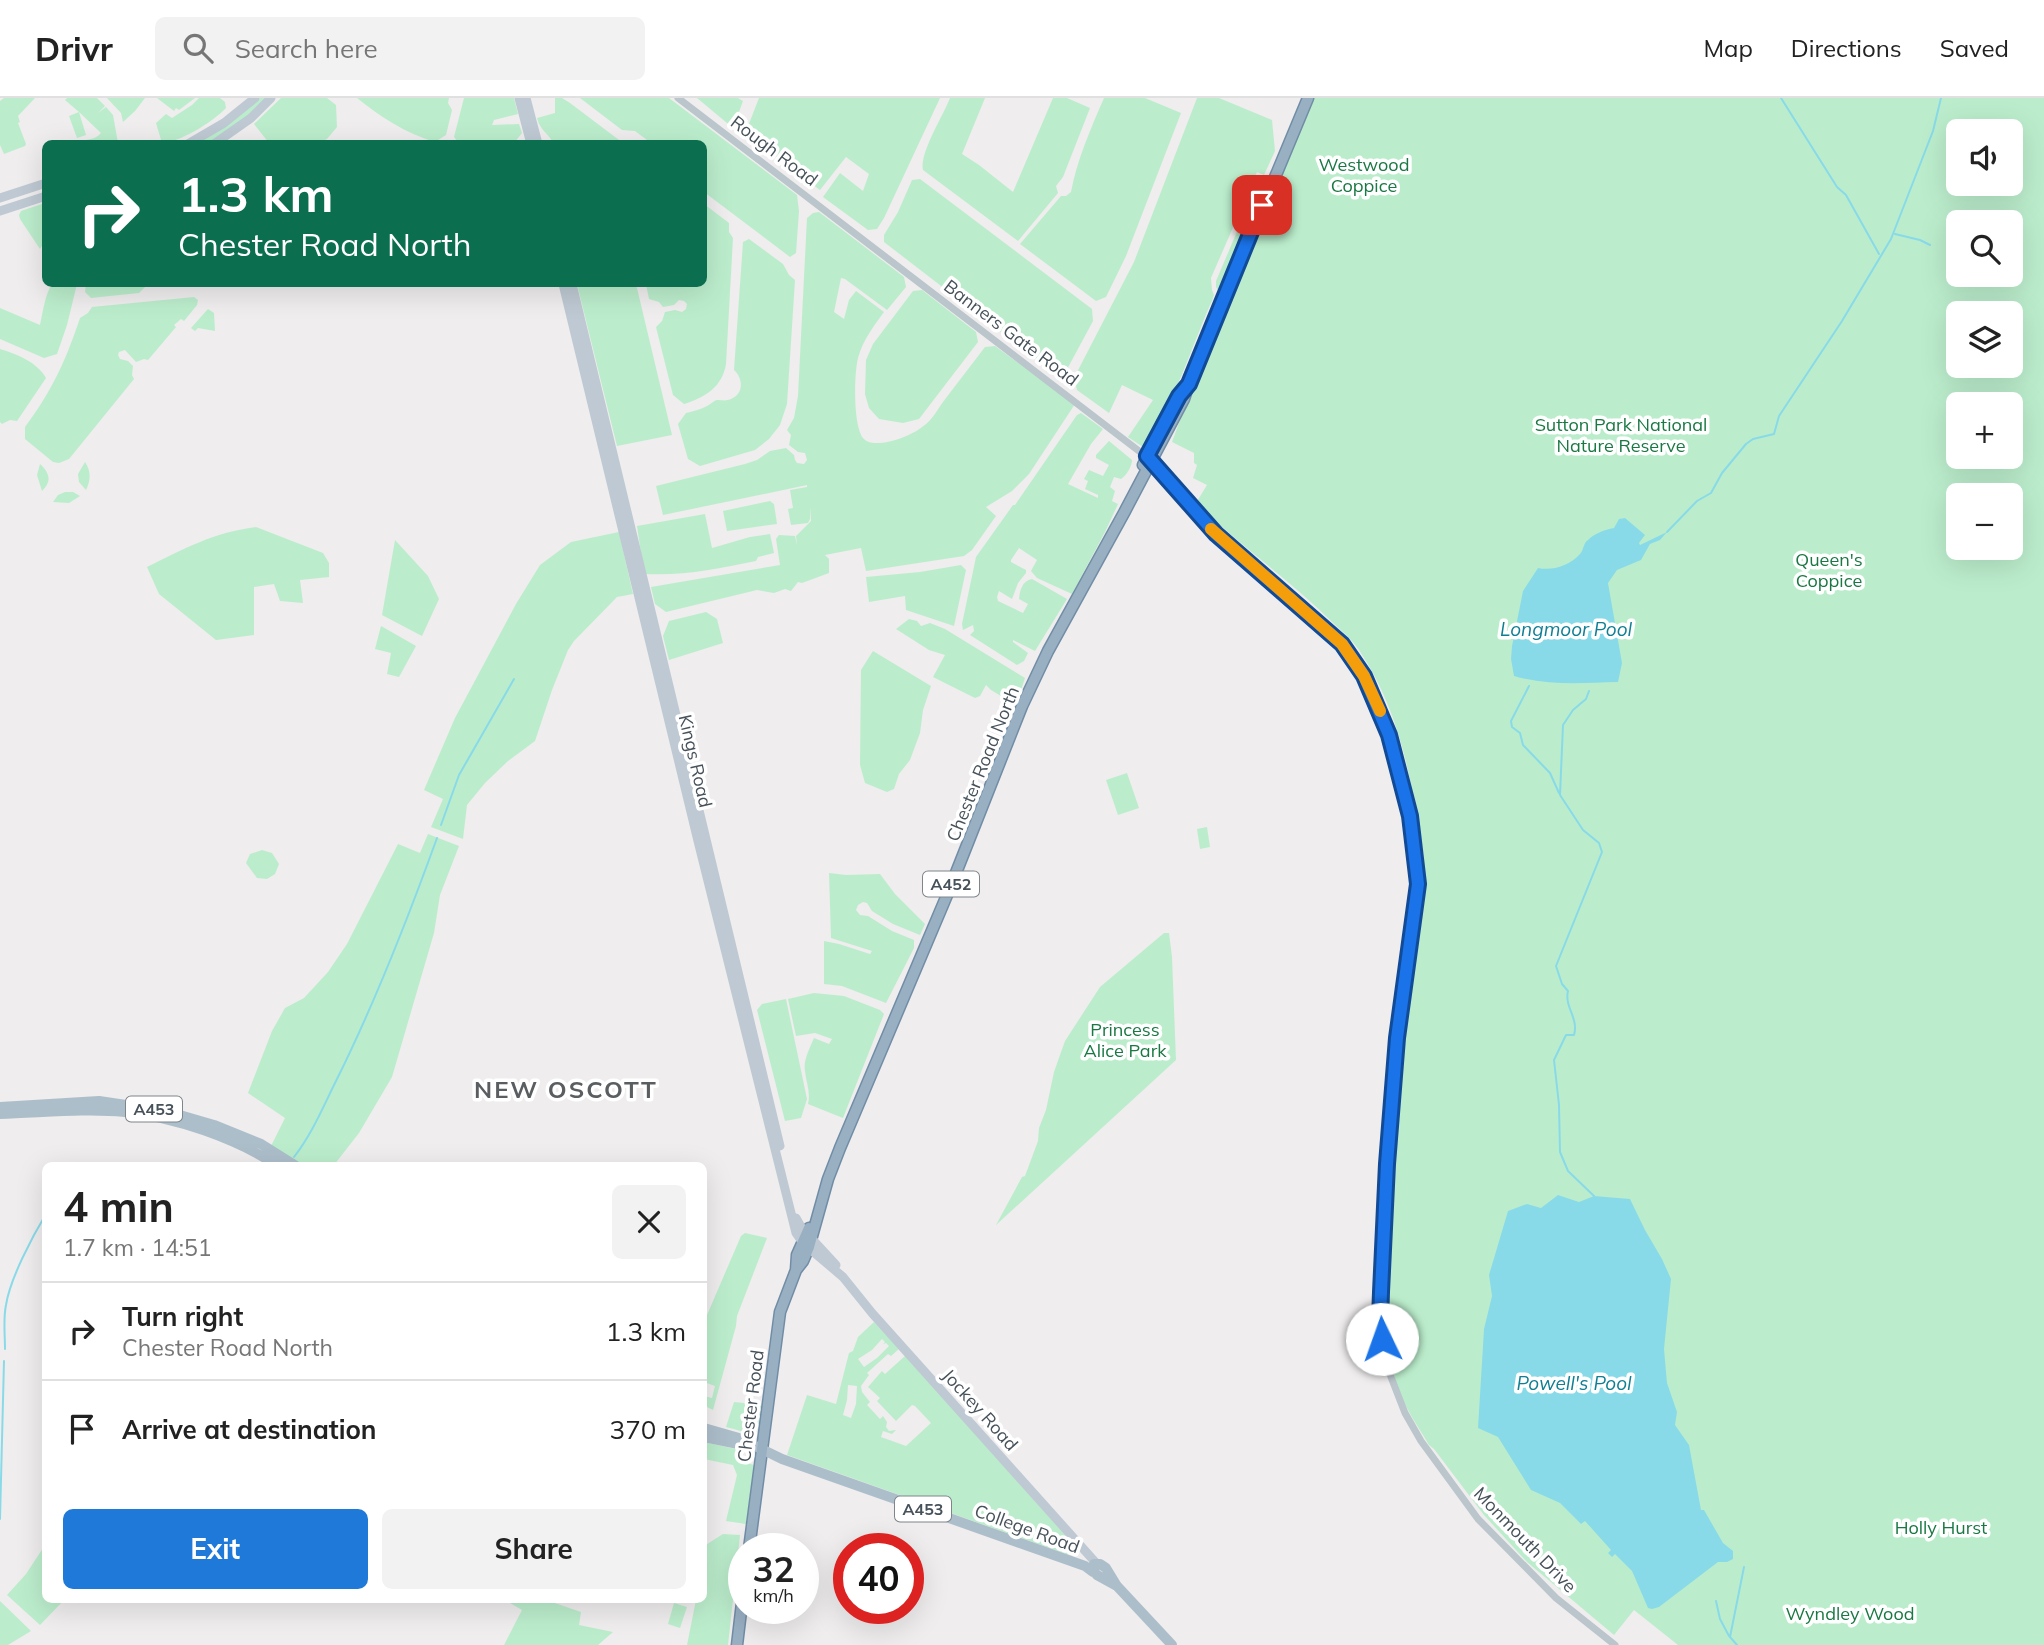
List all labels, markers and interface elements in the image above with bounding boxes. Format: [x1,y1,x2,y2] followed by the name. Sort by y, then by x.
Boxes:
[155,17,645,80] search box
[35,28,113,69] text: Drivr
[179,29,217,67] icon: search
[235,32,378,65] text: Search here
[1703,33,1753,63] text: Map
[1791,33,1902,63] text: Directions
[1940,33,2009,63] text: Saved
[726,110,822,191] street label: Rough Road
[1946,119,2023,560] map controls
[1946,119,2023,196] button: sound
[1319,153,1409,197] park label: Westwood Coppice
[178,163,333,224] text: 1.3 km
[63,168,154,259] icon: right
[1232,175,1292,235] pin
[1243,186,1281,224] icon: arrive
[1946,210,2023,287] button: search
[178,224,472,264] text: Chester Road North
[939,274,1083,391] street label: Banners Gate Road
[1946,301,2023,378] button: layers
[1946,392,2023,469] button: +
[1535,413,1707,457] park label: Sutton Park National Nature Reserve
[1946,483,2023,560] button: −
[1795,548,1863,592] park label: Queen's Coppice
[1500,617,1633,641] water label: Longmoor Pool
[941,683,1024,845] street label: Chester Road North
[674,712,717,810] street label: Kings Road
[923,872,979,897] road number: A452
[1084,1018,1167,1062] park label: Princess Alice Park
[474,1074,658,1104] district label: NEW OSCOTT
[126,1096,182,1121] road number: A453
[63,1180,174,1233] text: 4 min
[612,1185,686,1259] button: close
[63,1233,212,1262] text: 1.7 km · 14:51
[122,1300,243,1333] text: Turn right
[1345,1302,1419,1376] position arrow
[63,1312,101,1350] icon: right
[606,1315,686,1348] text: 1.3 km
[122,1333,333,1362] text: Chester Road North
[732,1349,769,1463] street label: Chester Road
[938,1364,1023,1455] street label: Jockey Road
[1516,1371,1632,1395] water label: Powell's Pool
[63,1410,101,1448] icon: arrive
[122,1413,377,1446] text: Arrive at destination
[610,1413,686,1446] text: 370 m
[1469,1482,1581,1597] street label: Monmouth Drive
[895,1497,951,1522] road number: A453
[972,1499,1083,1558] street label: College Road
[63,1509,368,1589] button: Exit
[382,1509,686,1589] button: Share
[1895,1516,1987,1539] park label: Holly Hurst
[833,1533,924,1624] speed limit sign: 40
[752,1547,795,1591] text: 32
[753,1584,794,1607] text: km/h
[1786,1602,1914,1625] park label: Wyndley Wood

